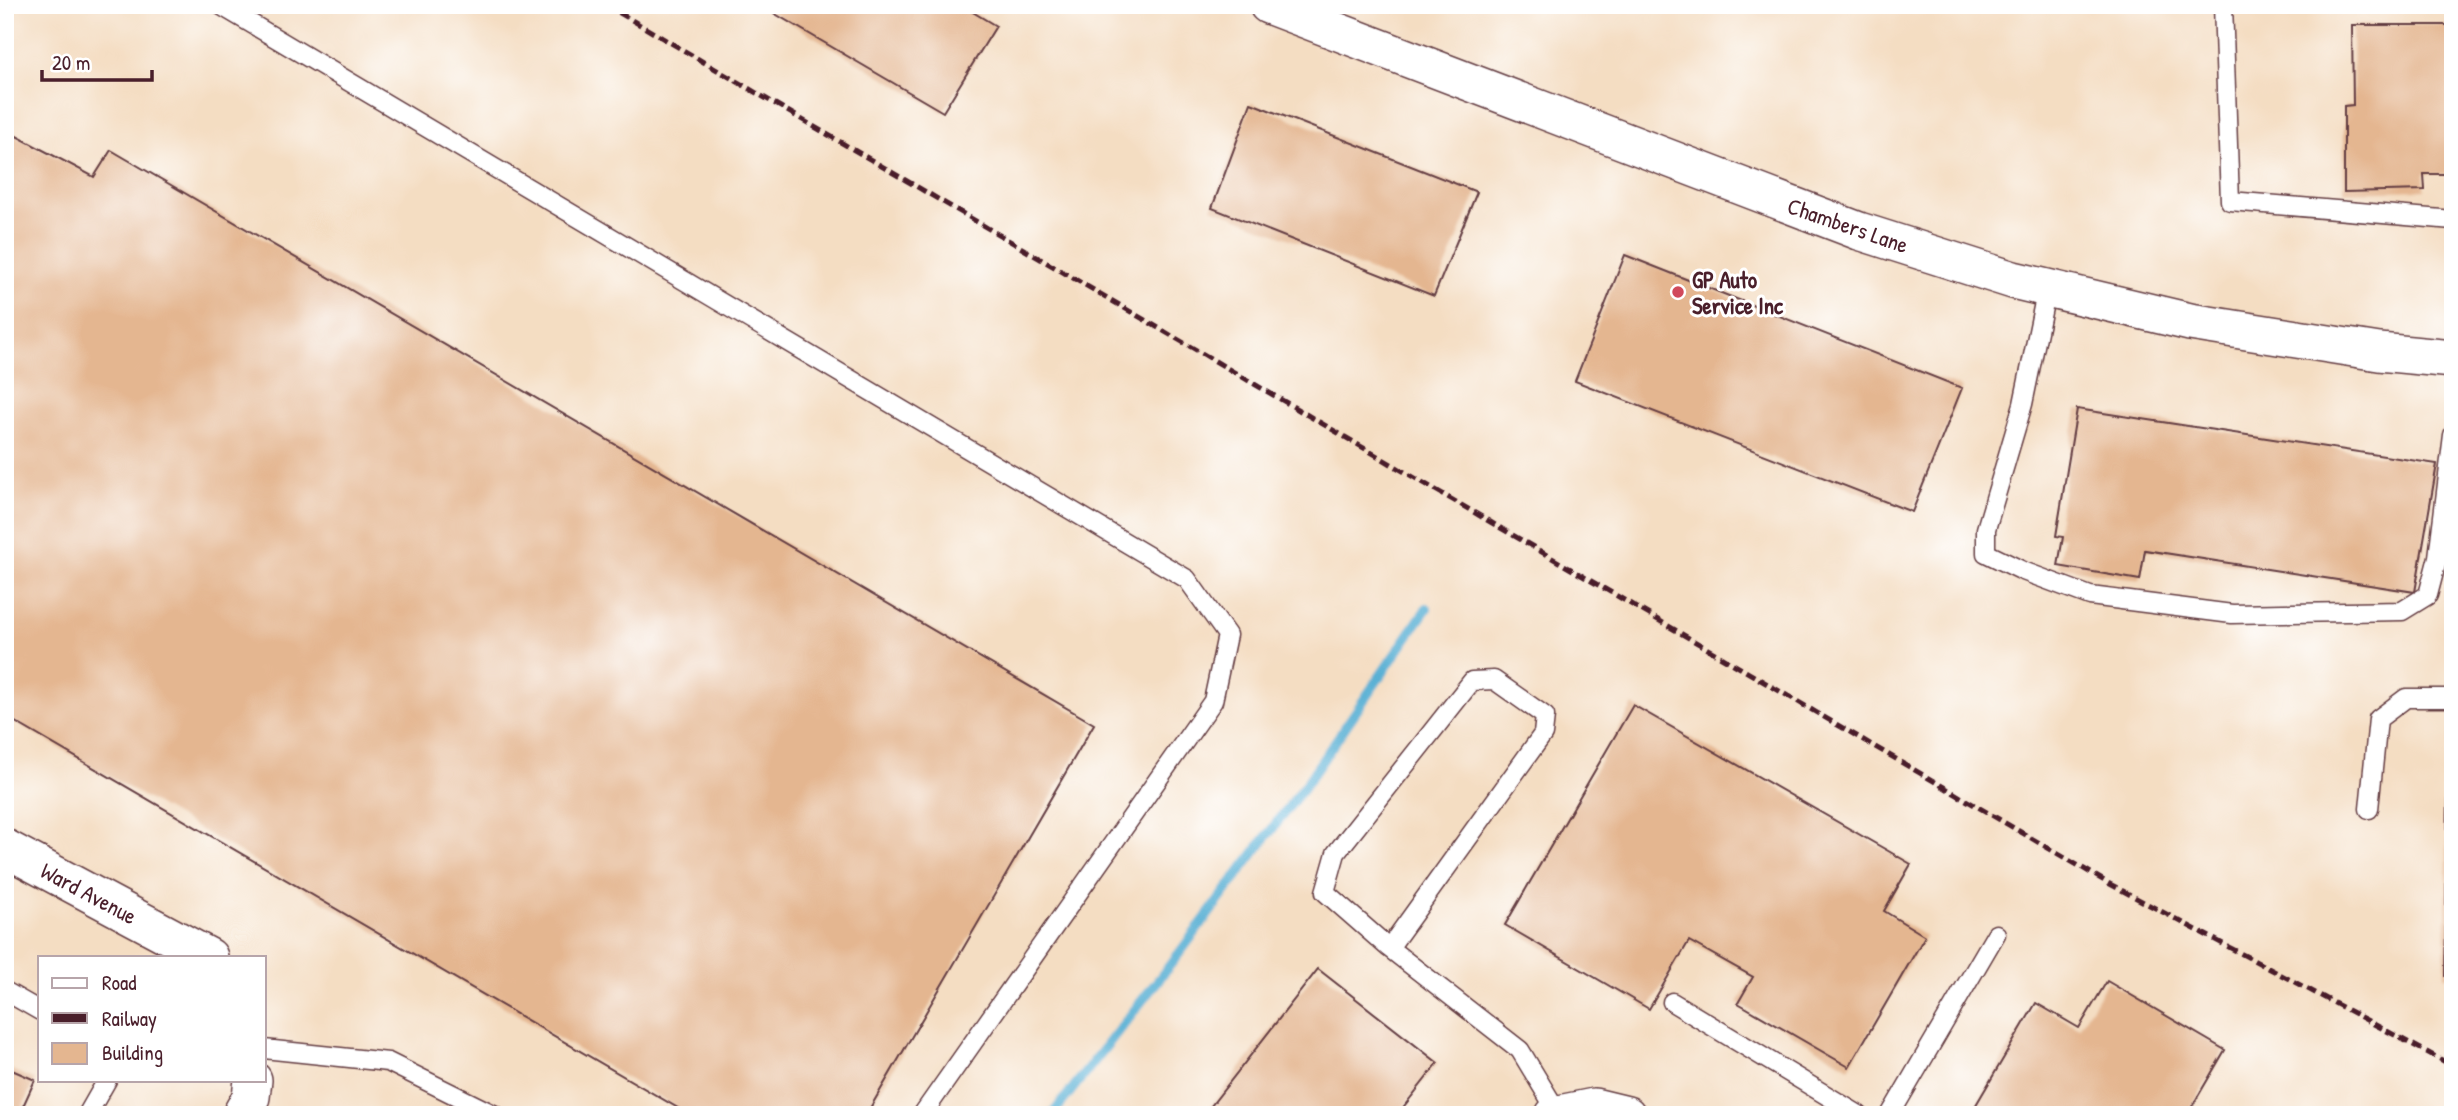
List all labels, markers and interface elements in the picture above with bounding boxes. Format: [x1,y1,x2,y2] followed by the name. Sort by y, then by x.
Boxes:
[42,38,152,82] scale bar
[52,48,90,77] text: 20 m
[1784,190,1912,260] street label: Chambers Lane
[1692,264,1784,321] place label: GP Auto Service Inc
[1670,284,1686,300] marker: GP Auto Service Inc
[36,855,142,931] street label: Ward Avenue
[38,956,266,1082] legend
[102,968,136,997] text: Road
[102,1004,157,1033] text: Railway
[102,1038,163,1067] text: Building

